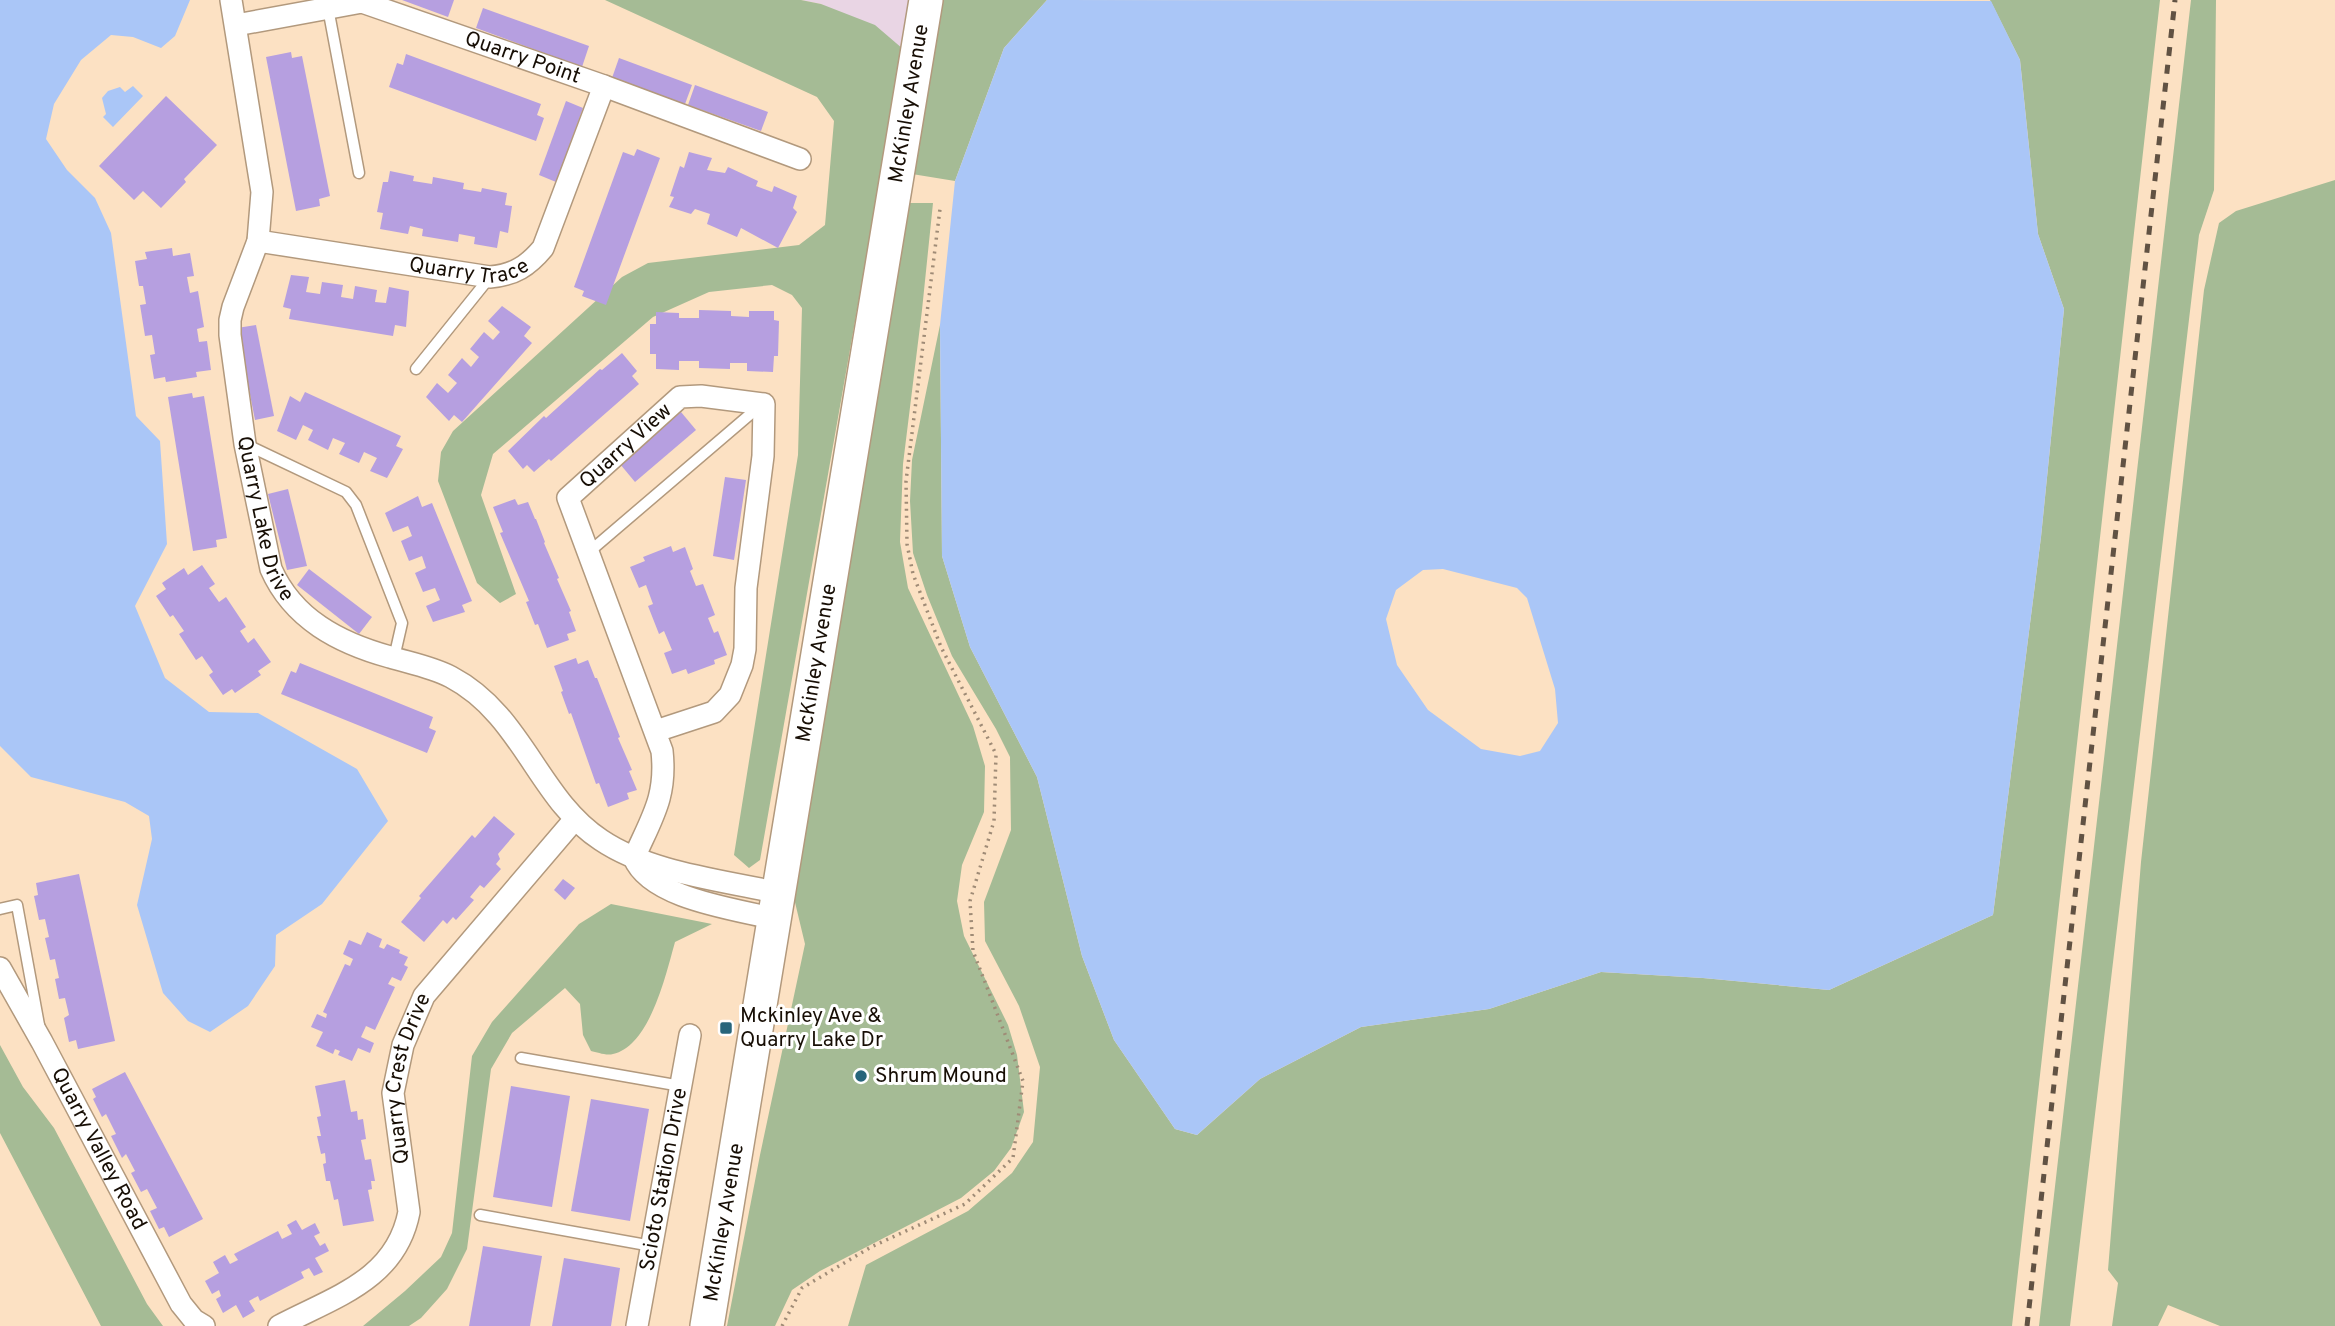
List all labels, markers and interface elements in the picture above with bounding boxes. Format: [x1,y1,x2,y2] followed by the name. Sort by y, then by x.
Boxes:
[883,22,935,185] street label: McKinley Avenue
[461,25,584,90] street label: Quarry Point
[407,251,535,291] street label: Quarry Trace
[574,397,678,495] street label: Quarry View
[231,434,300,607] street label: Quarry Lake Drive
[790,582,843,744] street label: McKinley Avenue
[380,989,437,1166] street label: Quarry Crest Drive
[740,1003,883,1054] place label: Mckinley Ave & Quarry Lake Dr
[718,1020,734,1036] marker: Mckinley Ave & Quarry Lake Dr
[45,1063,153,1235] street label: Quarry Valley Road
[875,1063,1007,1090] place label: Shrum Mound
[853,1068,869,1084] marker: Shrum Mound
[634,1086,694,1273] street label: Scioto Station Drive
[698,1141,750,1304] street label: McKinley Avenue

